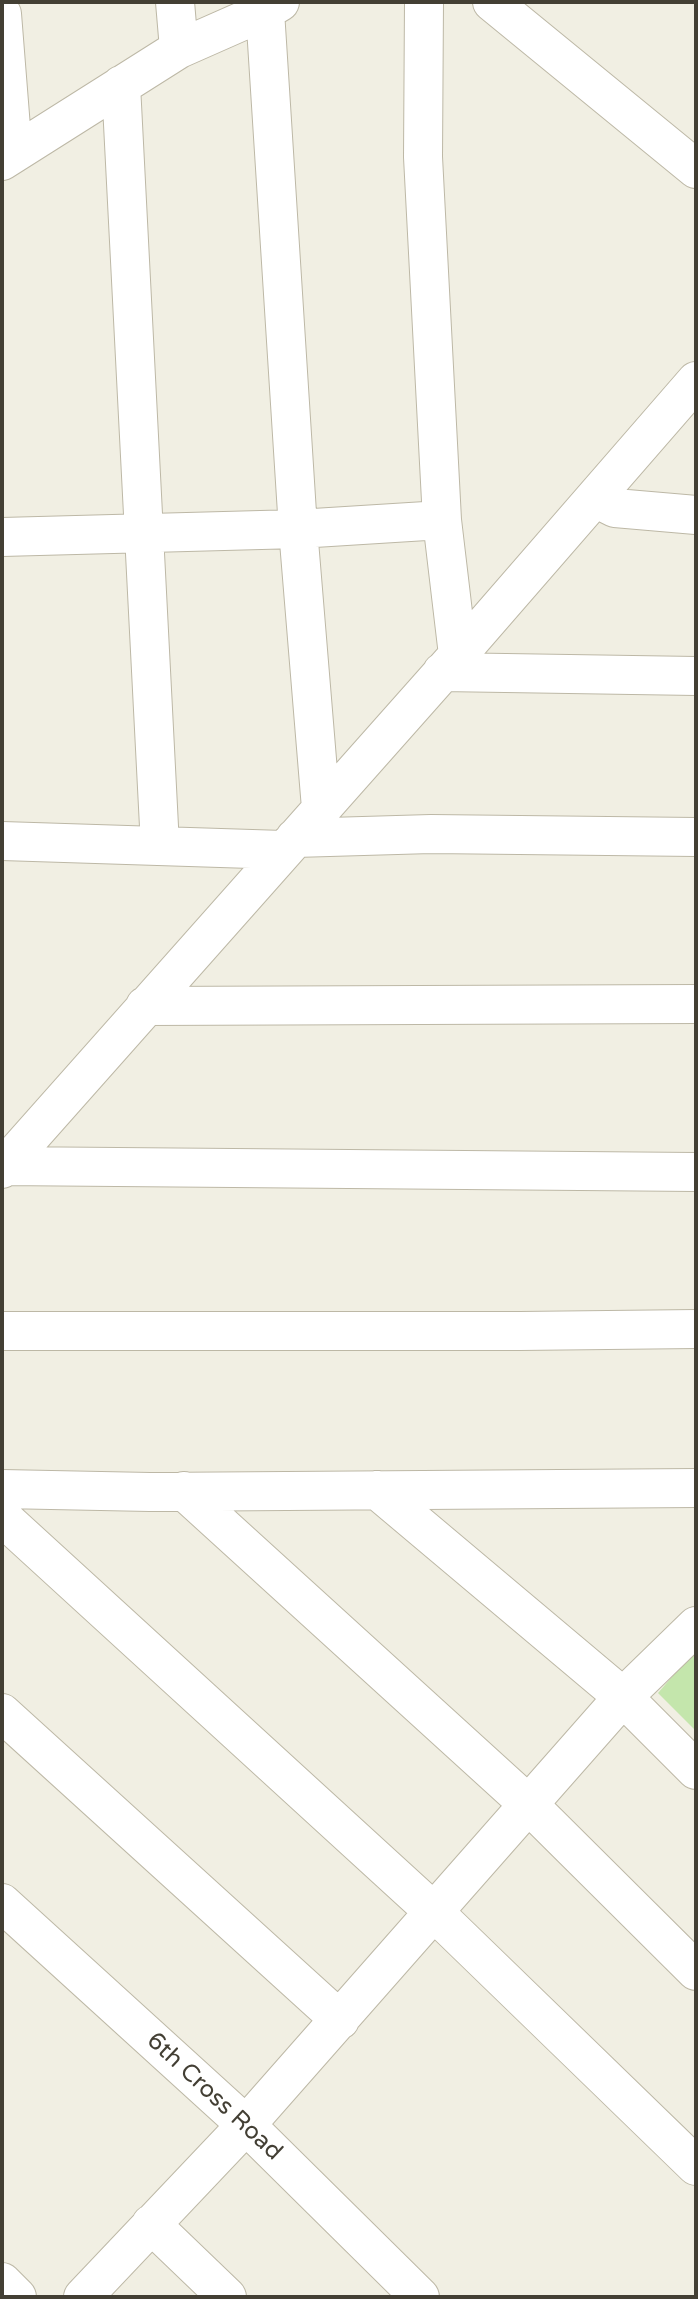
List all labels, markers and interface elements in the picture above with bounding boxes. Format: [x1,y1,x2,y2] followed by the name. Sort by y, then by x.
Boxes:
[140,2027,288,2167] street label: 6th Cross Road

